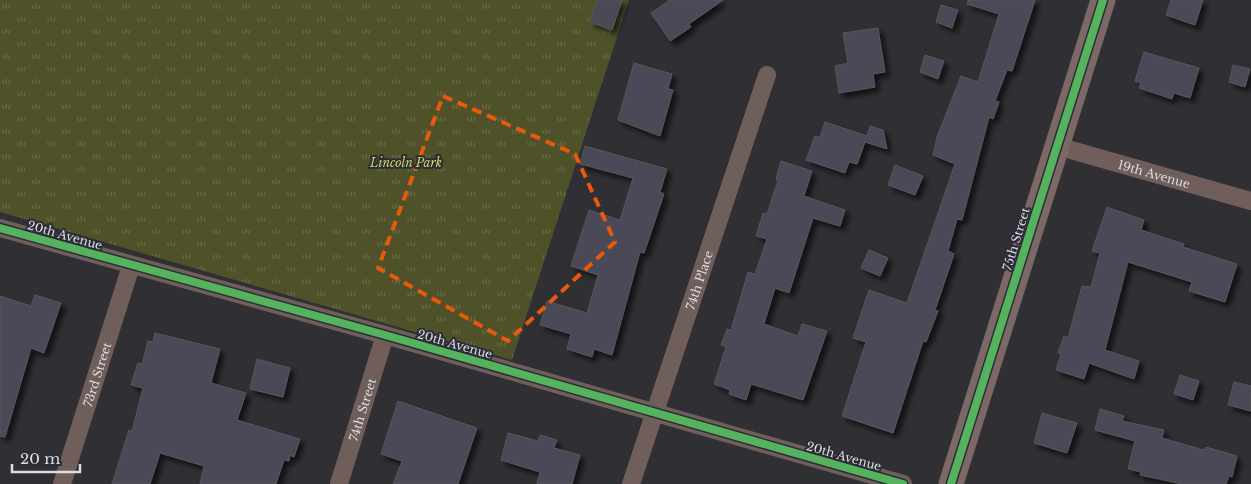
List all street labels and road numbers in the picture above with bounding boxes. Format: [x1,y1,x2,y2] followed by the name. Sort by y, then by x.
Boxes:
[1116,156,1192,191] street label: 19th Avenue
[999,205,1033,272] street label: 75th Street
[26,217,104,253] street label: 20th Avenue
[682,248,716,311] street label: 74th Place
[416,326,494,362] street label: 20th Avenue
[79,340,114,408] street label: 73rd Street
[345,376,379,443] street label: 74th Street
[805,438,883,474] street label: 20th Avenue

